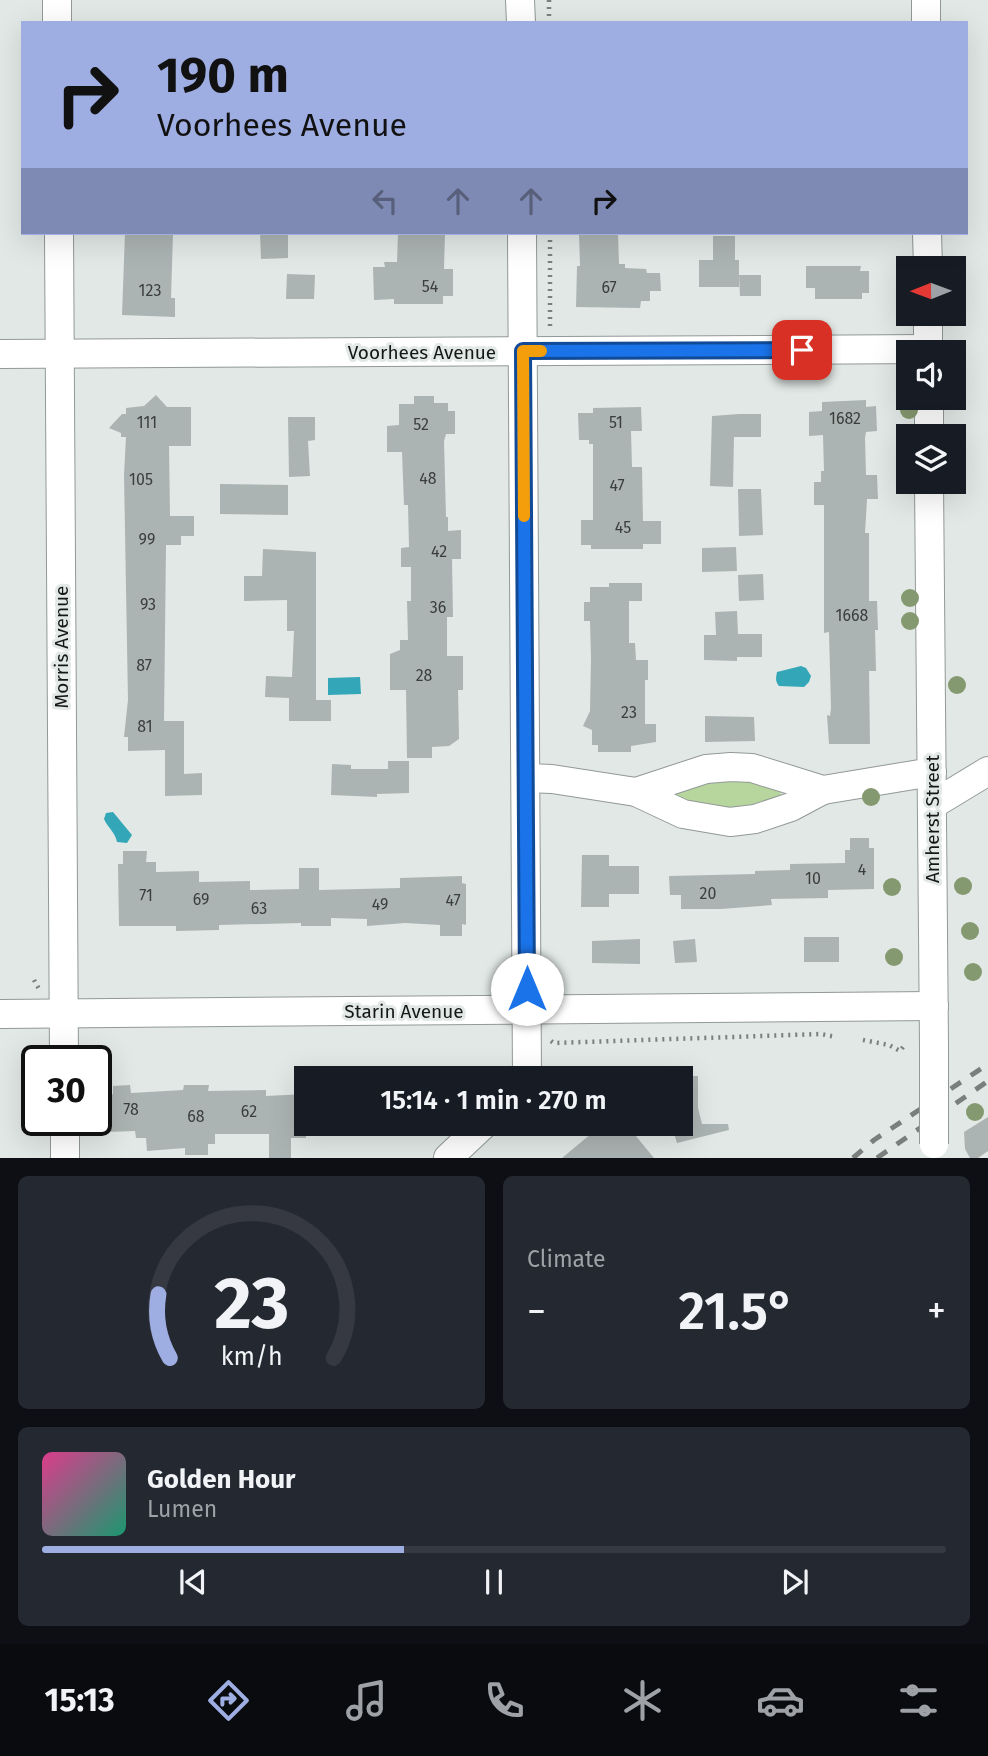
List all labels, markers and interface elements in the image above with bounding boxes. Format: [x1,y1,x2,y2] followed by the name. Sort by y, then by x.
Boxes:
[157,46,289,105] text: 190 m
[42,49,133,140] icon: right
[157,106,407,144] text: Voorhees Avenue
[366,182,404,220] icon: left
[439,182,477,220] icon: ahead
[512,182,550,220] icon: ahead
[585,182,623,220] icon: right
[896,256,966,326] north arrow
[896,256,966,494] map controls
[422,277,439,296] house number: 54
[601,278,617,297] house number: 67
[139,281,161,300] house number: 123
[772,320,832,380] pin
[783,331,821,369] icon: arrive
[896,340,966,410] button: sound
[348,341,496,364] street label: Voorhees Avenue
[829,409,861,428] house number: 1682
[137,413,157,432] house number: 111
[609,413,623,432] house number: 51
[413,415,429,434] house number: 52
[896,424,966,494] button: layers
[419,469,437,488] house number: 48
[129,470,153,489] house number: 105
[609,476,625,495] house number: 47
[615,518,631,537] house number: 45
[139,530,155,549] house number: 99
[431,542,447,561] house number: 42
[50,586,73,708] street label: Morris Avenue
[140,595,156,614] house number: 93
[430,598,446,617] house number: 36
[836,606,869,625] house number: 1668
[136,656,152,675] house number: 87
[416,666,433,685] house number: 28
[621,703,637,722] house number: 23
[137,717,153,736] house number: 81
[921,755,944,883] street label: Amherst Street
[858,860,867,879] house number: 4
[805,869,821,888] house number: 10
[700,884,716,903] house number: 20
[139,886,153,905] house number: 71
[193,890,209,909] house number: 69
[445,891,461,910] house number: 47
[372,895,388,914] house number: 49
[251,899,267,918] house number: 63
[490,952,564,1026] position arrow
[344,1000,464,1023] street label: Starin Avenue
[21,1045,112,1136] speed limit sign: 30
[381,1085,606,1116] text: 15:14 · 1 min · 270 m
[123,1100,139,1119] house number: 78
[241,1102,257,1121] house number: 62
[187,1107,205,1126] house number: 68
[527,1245,606,1273] text: Climate
[214,1261,289,1348] text: 23
[678,1280,795,1343] text: 21.5°
[527,1288,546,1334] text: −
[927,1288,946,1334] text: +
[221,1342,282,1372] text: km/h
[147,1464,295,1495] text: Golden Hour
[147,1495,217,1523] text: Lumen
[174,1563,212,1601] icon: previous
[475,1563,513,1601] icon: pause
[776,1563,814,1601] icon: next
[204,1676,253,1725] icon: directions
[342,1676,391,1725] icon: music
[480,1676,529,1725] icon: phone
[618,1676,667,1725] icon: climate
[756,1676,805,1725] icon: car
[894,1676,943,1725] icon: filters
[45,1681,115,1719] text: 15:13

